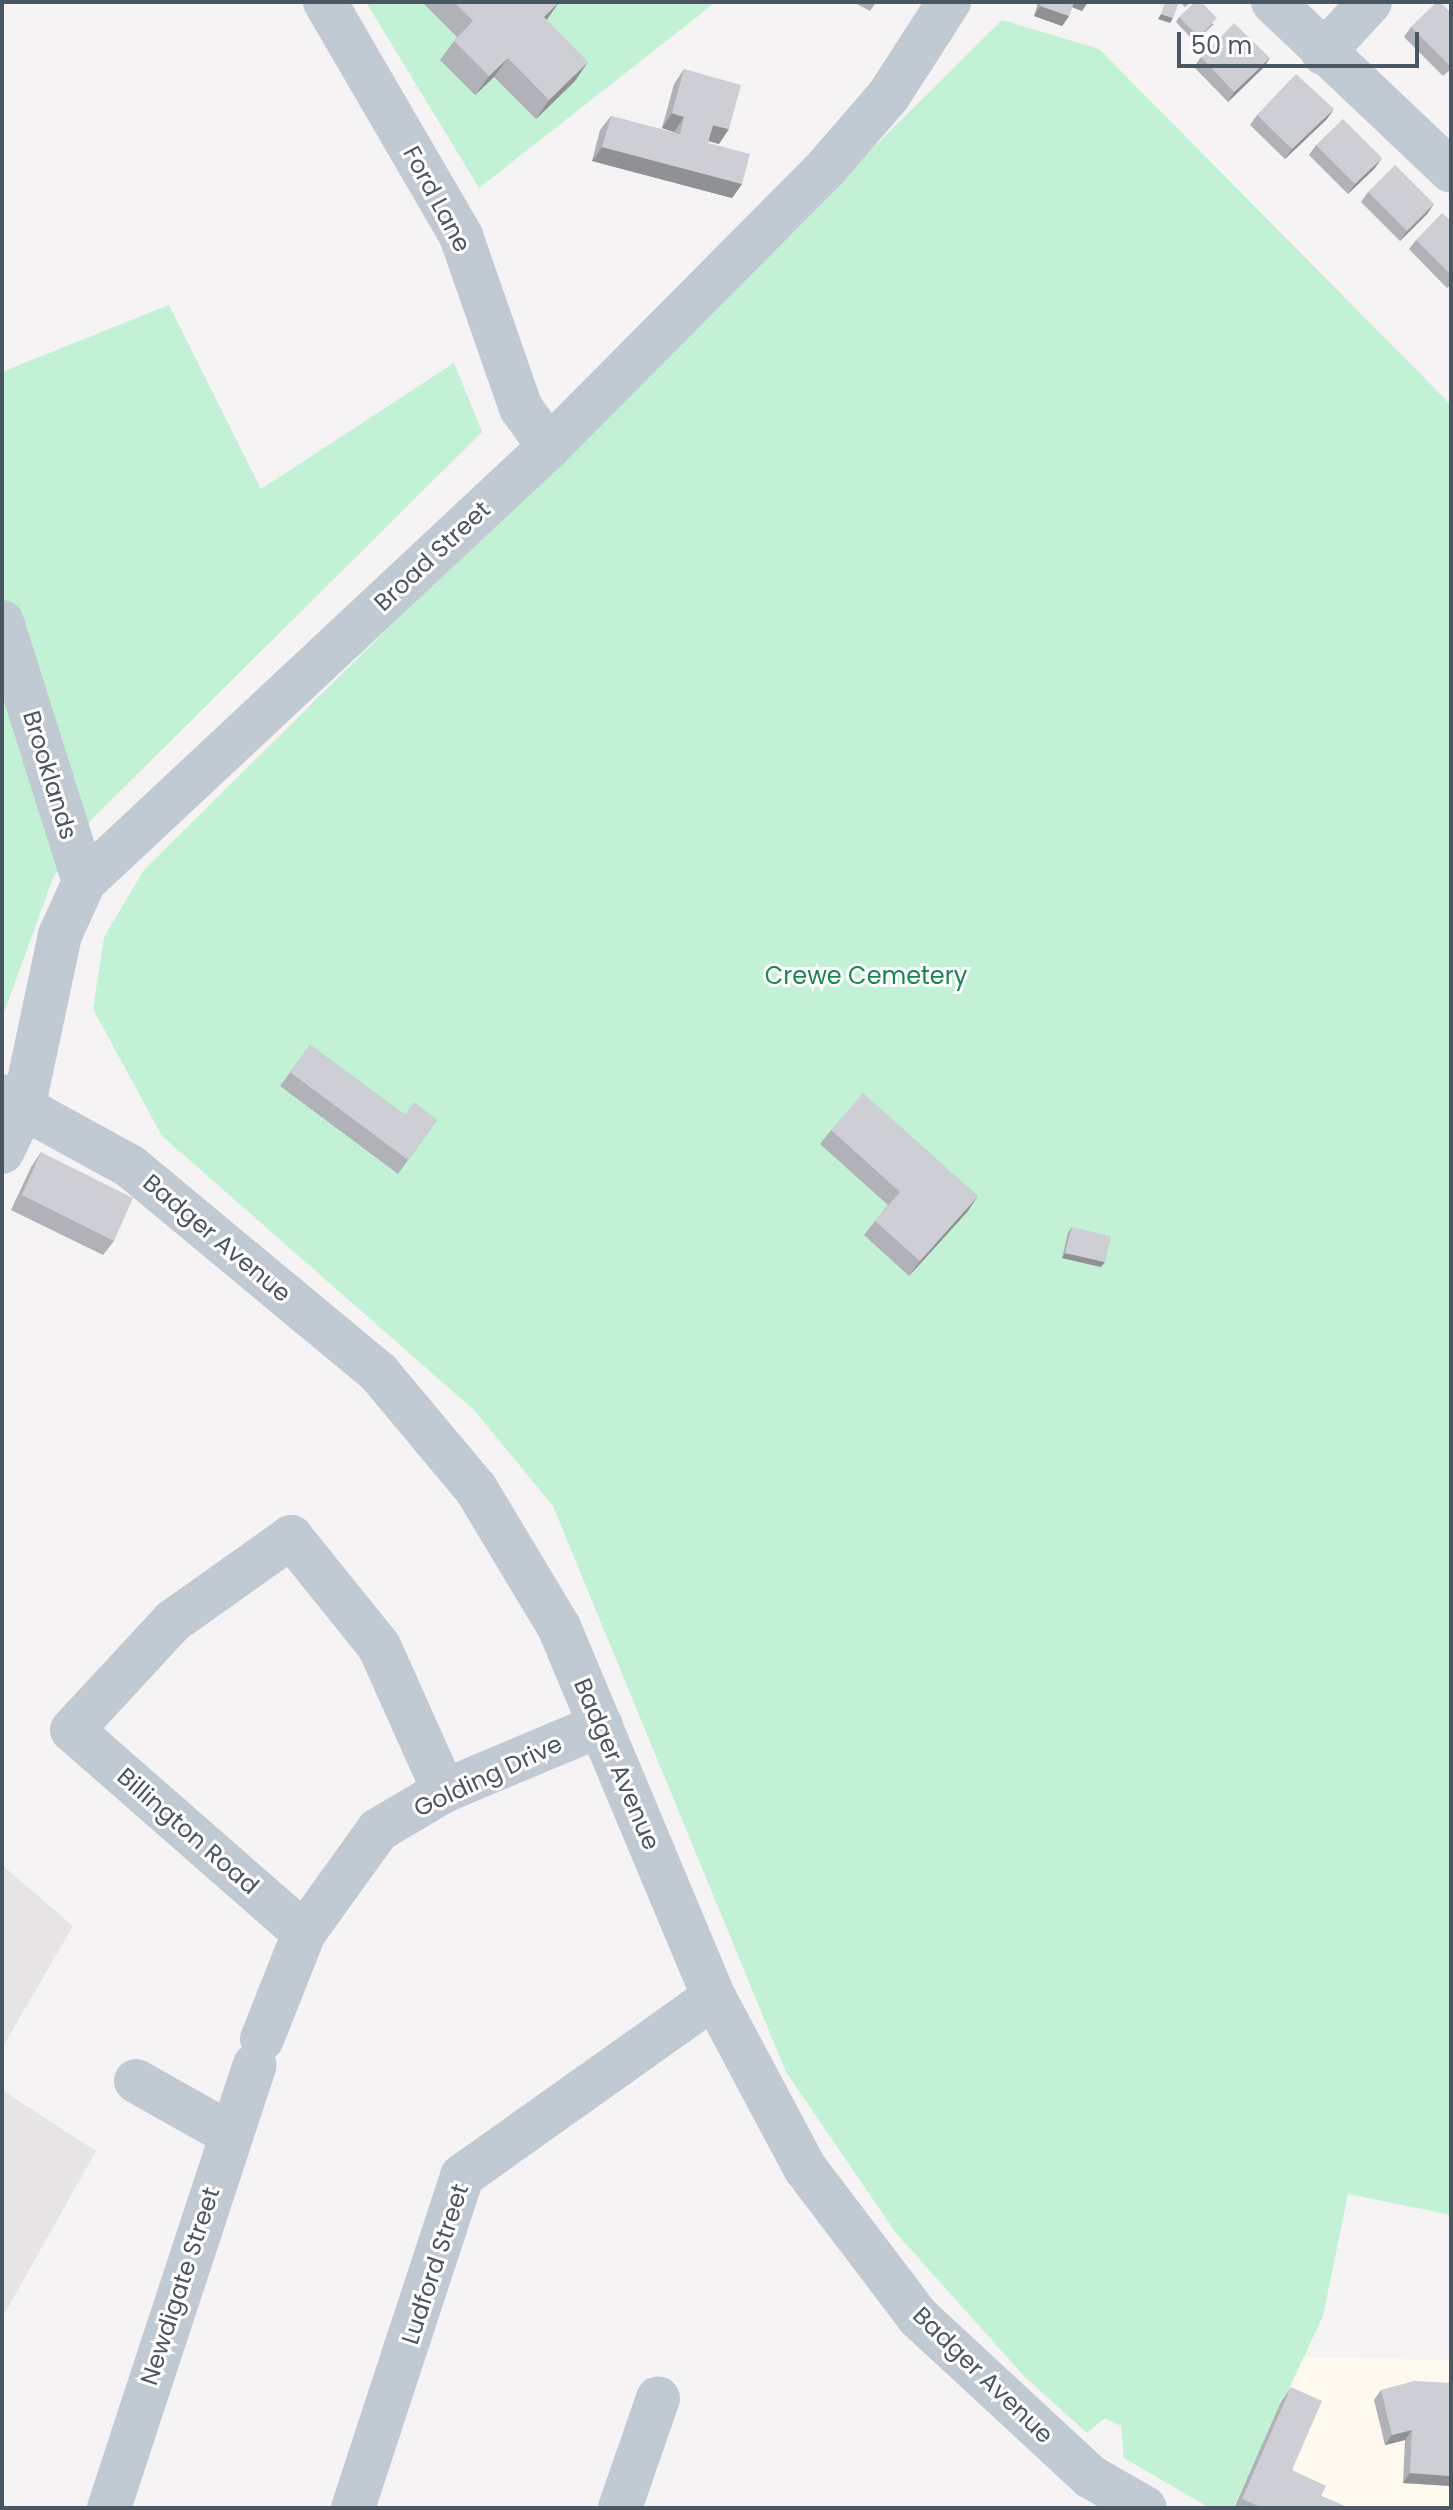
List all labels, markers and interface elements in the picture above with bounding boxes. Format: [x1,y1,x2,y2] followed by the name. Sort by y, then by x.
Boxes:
[1181,16,1423,66] scale bar
[1191,29,1252,62] text: 50 m
[397,141,477,257] street label: Ford Lane
[368,495,496,617] street label: Broad Street
[17,707,83,843] street label: Brooklands
[765,962,967,990] park label: Crewe Cemetery
[137,1168,297,1308] street label: Badger Avenue
[568,1674,666,1854] street label: Badger Avenue
[409,1729,567,1823] street label: Golding Drive
[111,1762,265,1900] street label: Billington Road
[395,2180,475,2348] street label: Ludford Street
[134,2183,226,2389] street label: Newdigate Street
[907,2301,1059,2449] street label: Badger Avenue

